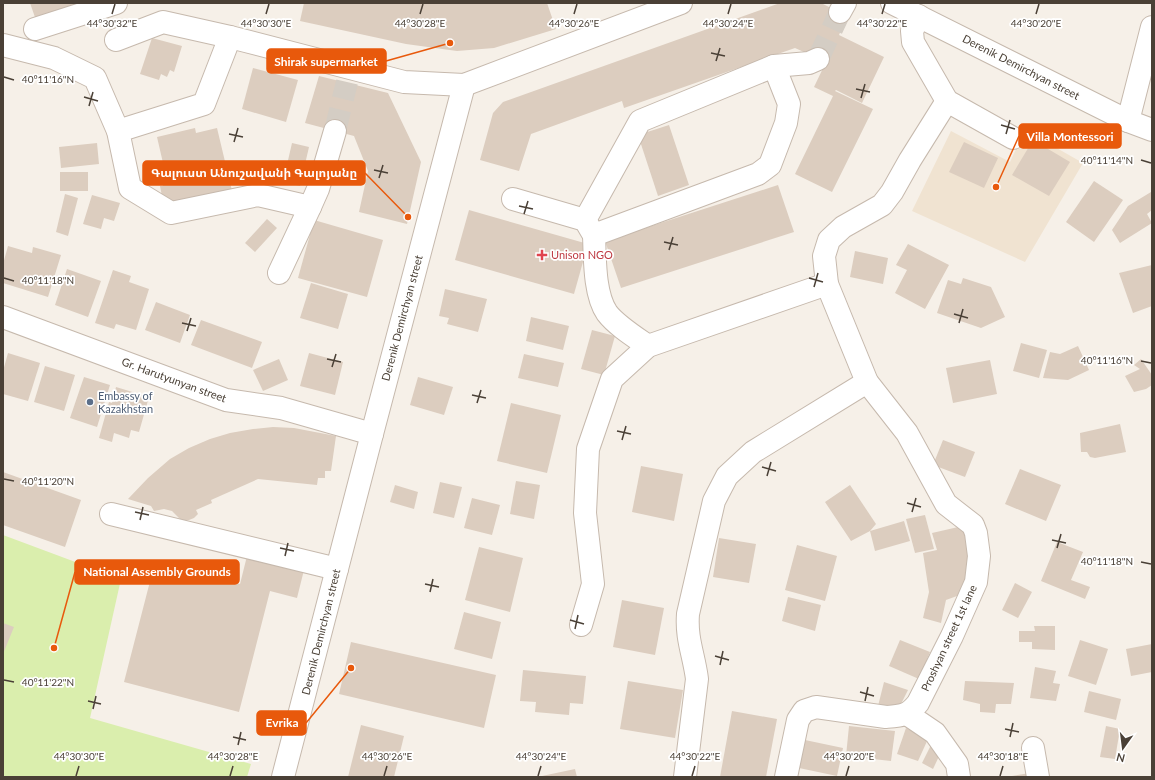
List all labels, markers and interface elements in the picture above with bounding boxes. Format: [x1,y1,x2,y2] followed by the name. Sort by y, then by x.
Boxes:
[87,17,137,29] text: 44°30'32"E
[241,17,291,29] text: 44°30'30"E
[395,17,445,29] text: 44°30'28"E
[549,17,599,29] text: 44°30'26"E
[703,17,753,29] text: 44°30'24"E
[857,17,907,29] text: 44°30'22"E
[1011,17,1061,29] text: 44°30'20"E
[961,31,1082,102] street label: Derenik Demirchyan street
[267,49,386,73] callout: Shirak supermarket
[274,54,378,69] text: Shirak supermarket
[22,73,74,85] text: 40°11'16"N
[1019,124,1121,148] callout: Villa Montessori
[1026,129,1113,144] text: Villa Montessori
[1081,154,1133,166] text: 40°11'14"N
[143,161,365,185] callout: Գալուստ Անուշավանի Գալոյանը
[151,165,357,180] text: Գալուստ Անուշավանի Գալոյանը
[551,248,613,261] place label: Unison NGO
[536,249,548,261] marker: Unison NGO
[378,254,425,382] street label: Derenik Demirchyan street
[22,274,74,286] text: 40°11'18"N
[1081,354,1133,366] text: 40°11'16"N
[120,355,228,405] street label: Gr. Harutyunyan street
[98,389,153,415] place label: Embassy of Kazakhstan
[85,397,95,407] marker: Embassy of Kazakhstan
[22,475,74,487] text: 40°11'20"N
[1081,555,1133,567] text: 40°11'18"N
[75,560,239,584] callout: National Assembly Grounds
[83,564,231,579] text: National Assembly Grounds
[299,567,343,696] street label: Derenik Demirchyan street
[918,582,979,693] street label: Proshyan street 1st lane
[22,676,74,688] text: 40°11'22"N
[257,711,306,735] callout: Evrika
[265,715,299,730] text: Evrika
[1103,728,1143,768] north arrow
[54,750,104,762] text: 44°30'30"E
[208,750,258,762] text: 44°30'28"E
[362,750,412,762] text: 44°30'26"E
[516,750,566,762] text: 44°30'24"E
[670,750,720,762] text: 44°30'22"E
[824,750,874,762] text: 44°30'20"E
[978,750,1028,762] text: 44°30'18"E
[1115,751,1126,766] text: N

